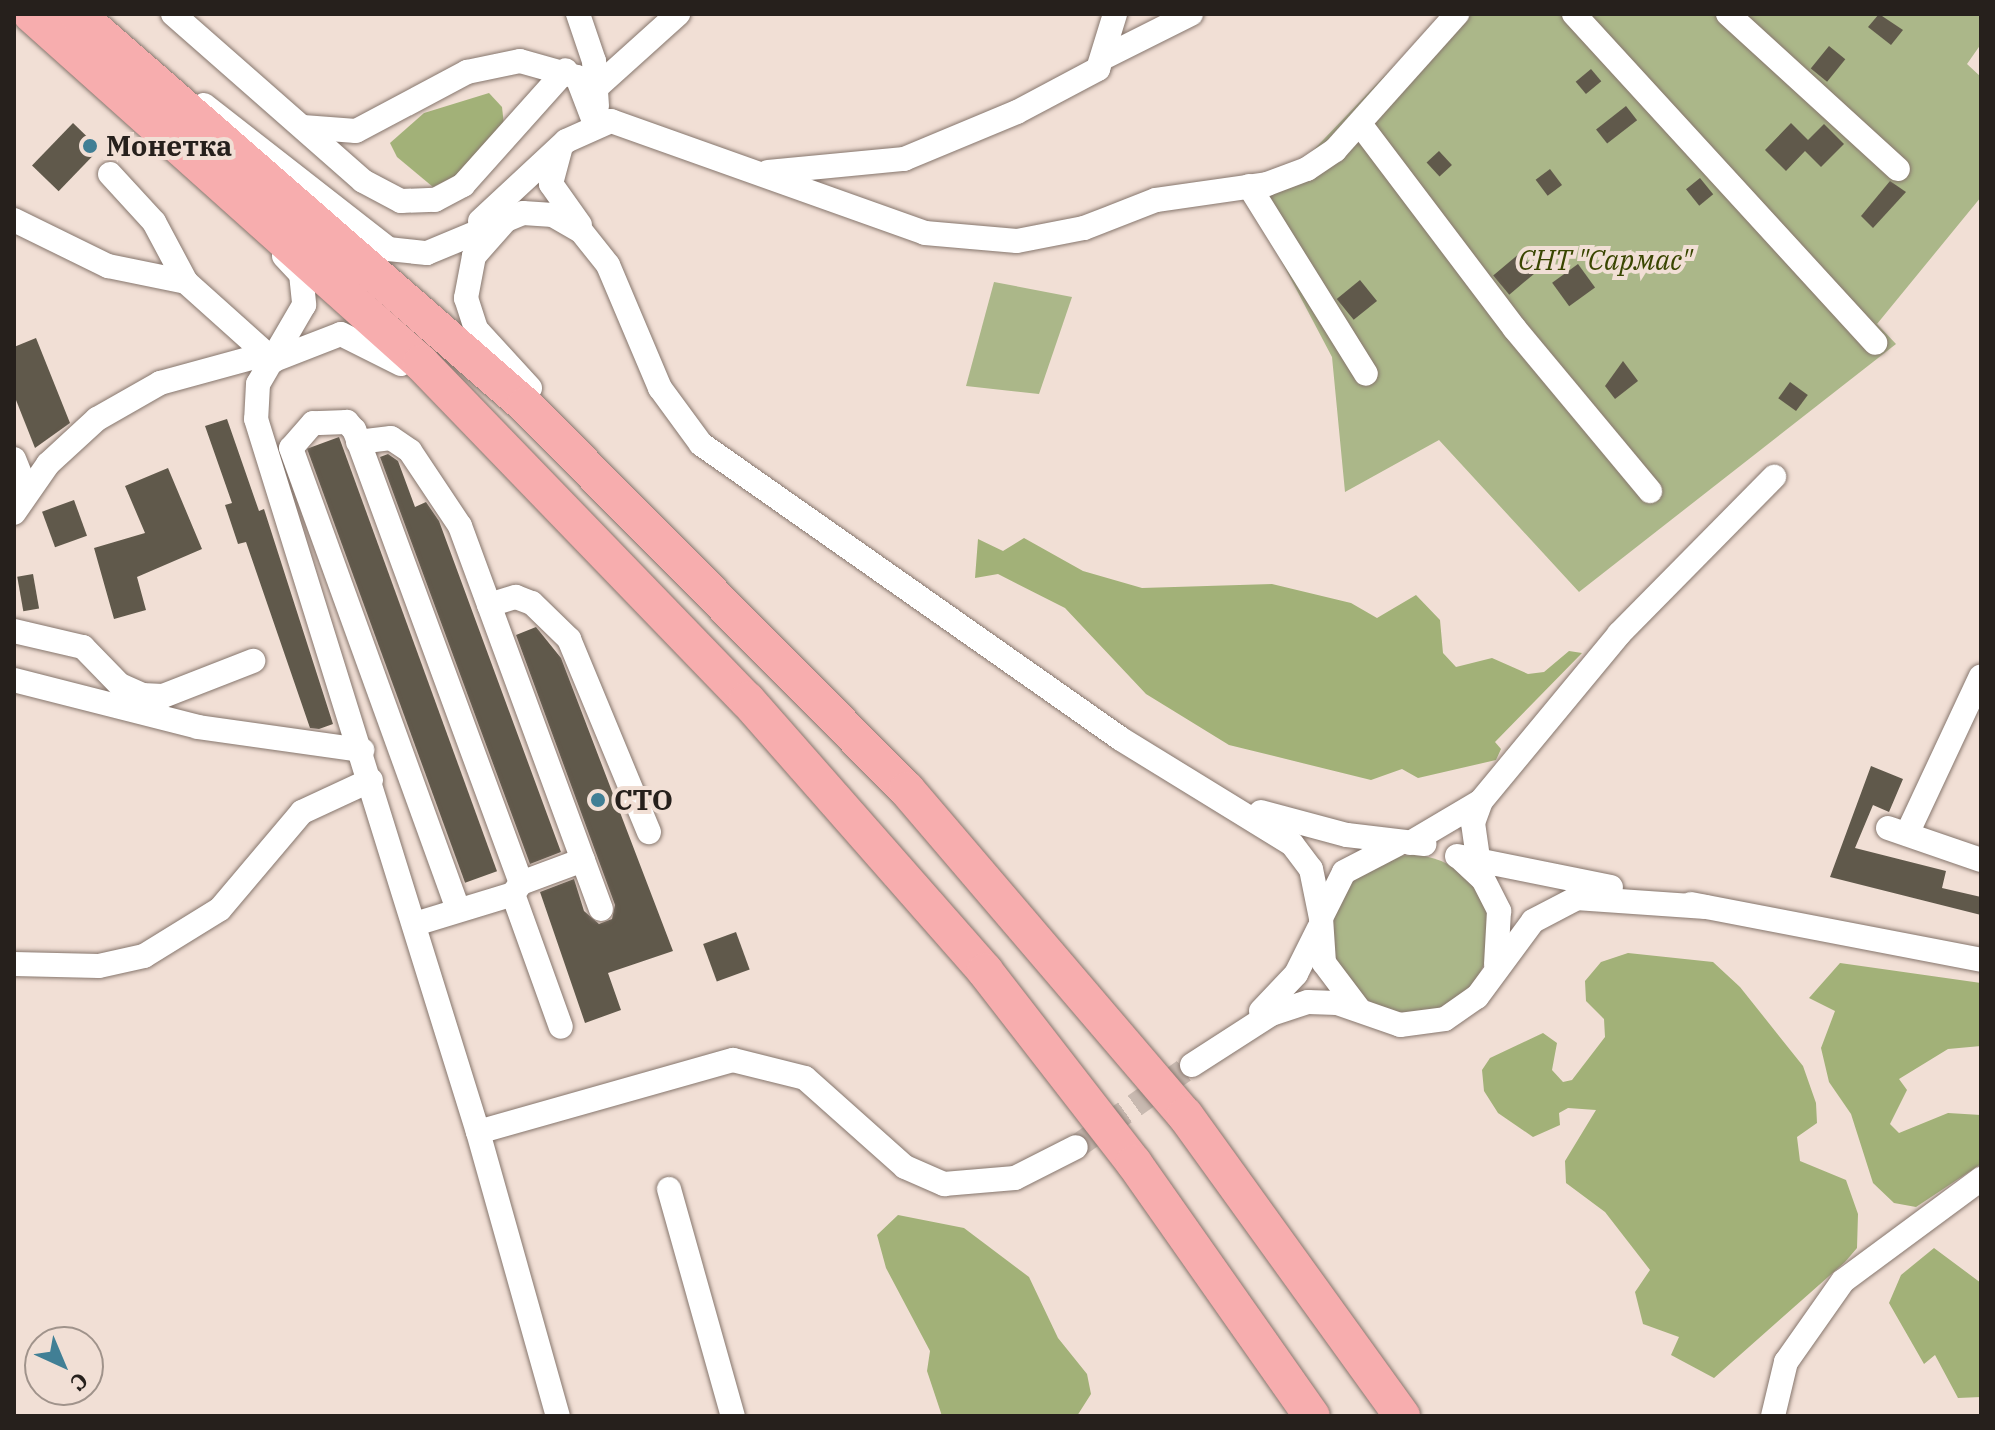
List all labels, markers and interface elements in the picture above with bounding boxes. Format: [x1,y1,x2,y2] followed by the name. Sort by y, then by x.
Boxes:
[106,129,232,163] place label: Монетка
[81,137,99,155] marker: Монетка
[1518,243,1692,277] park label: СНТ "Сармас"
[614,783,673,817] place label: СТО
[589,791,607,809] marker: СТО
[24,1326,104,1406] north arrow
[64,1367,95,1398] text: С

